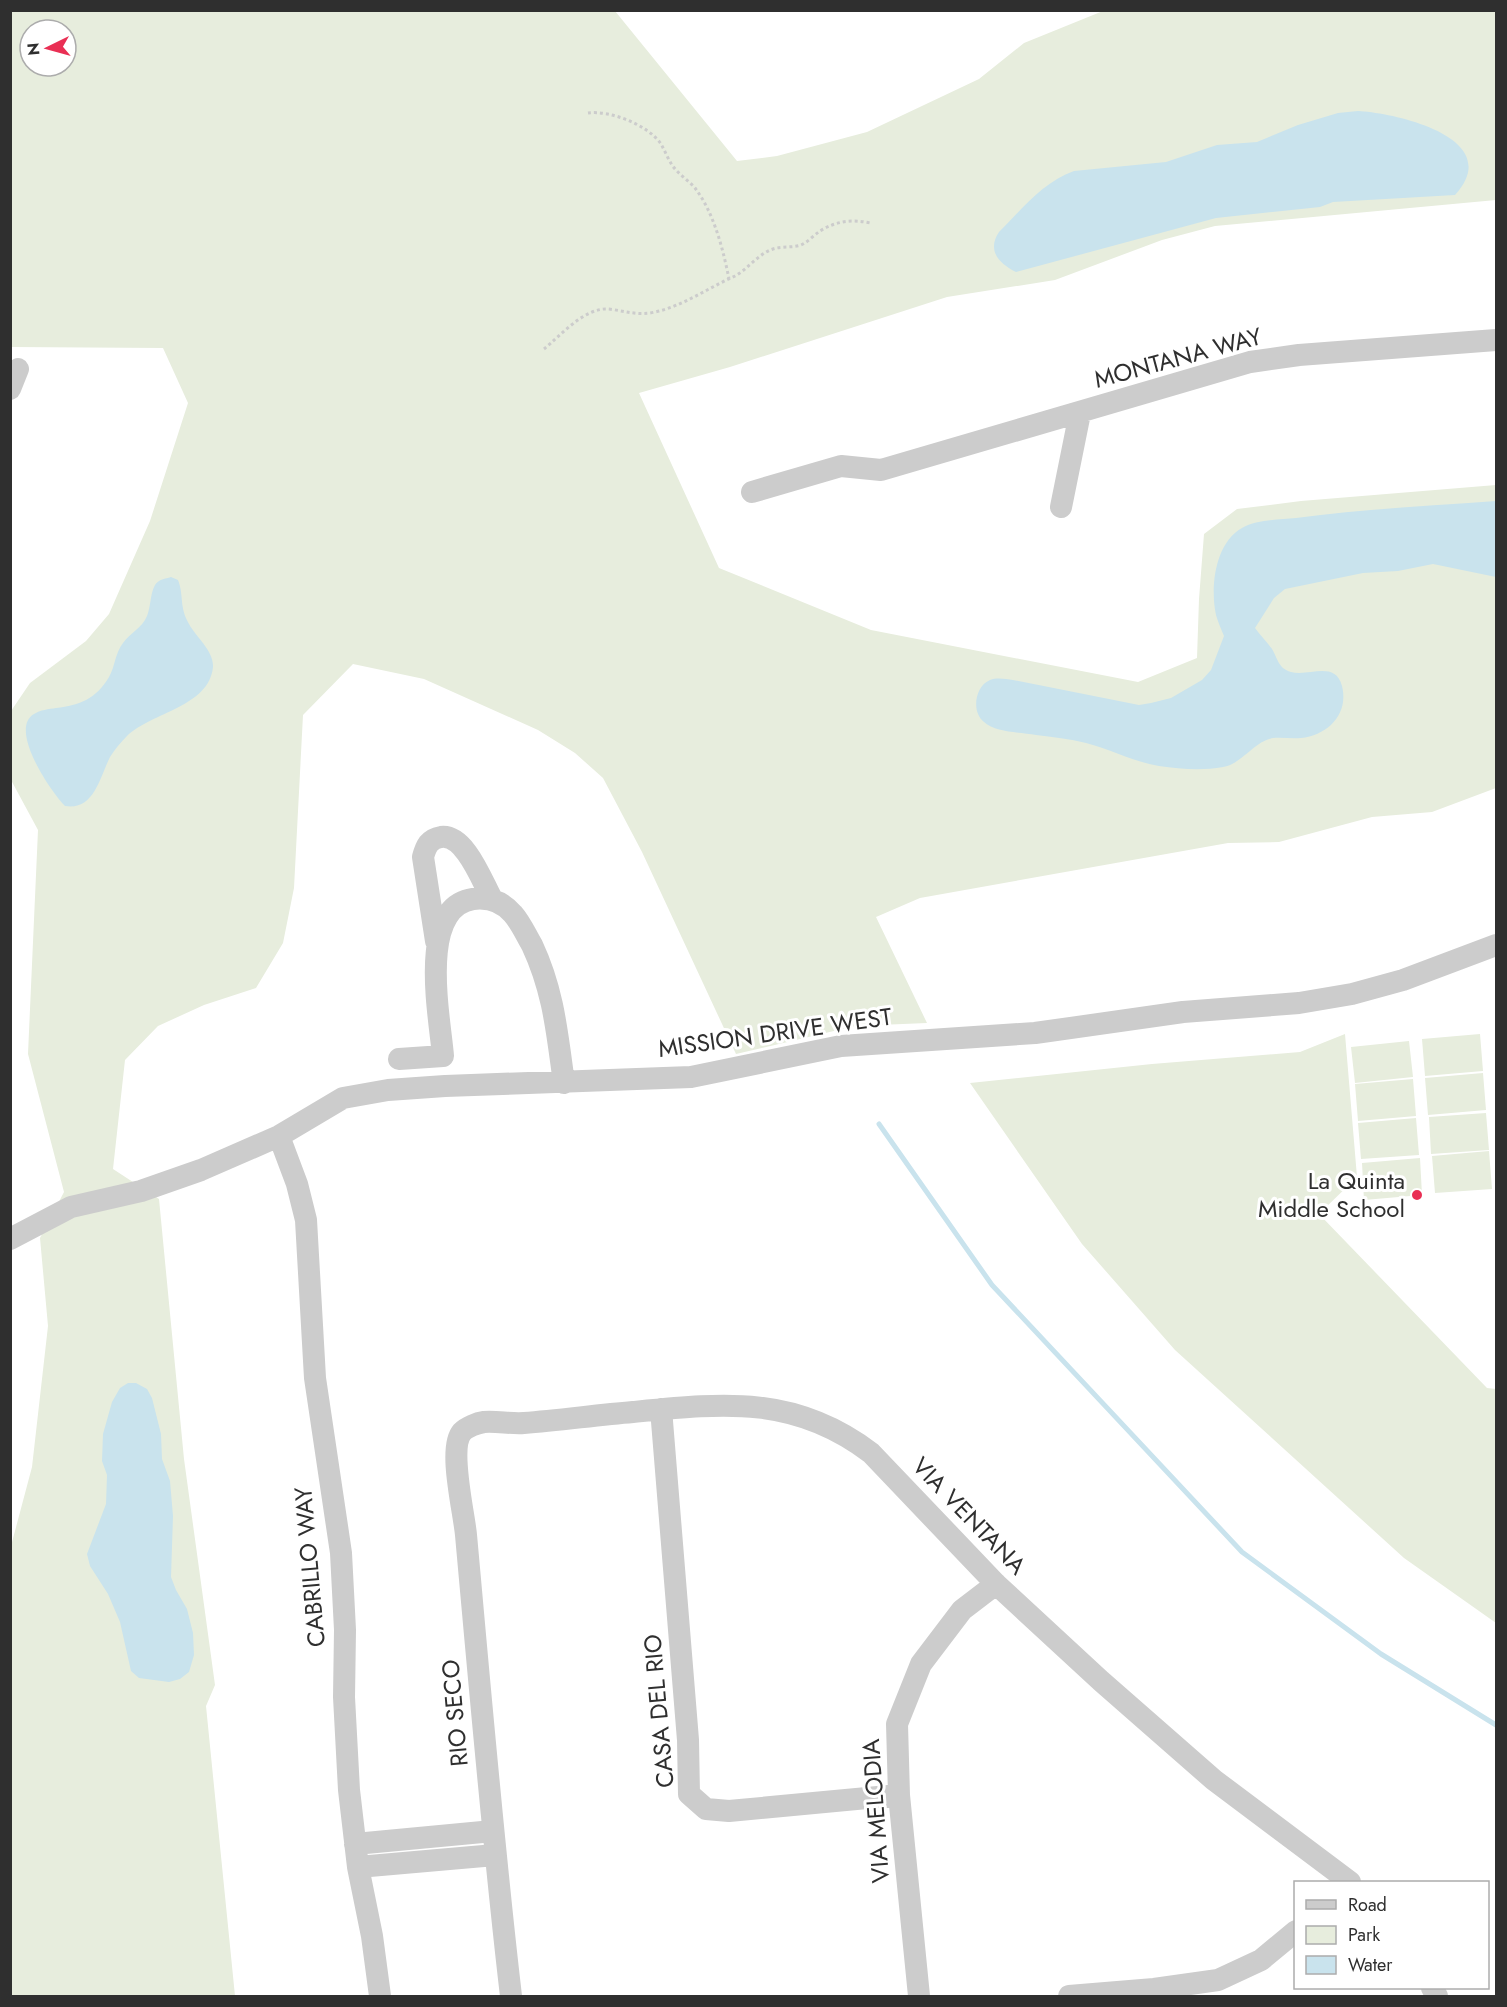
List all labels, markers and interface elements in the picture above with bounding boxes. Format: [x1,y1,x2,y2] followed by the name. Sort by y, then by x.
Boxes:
[18,18,78,78] north arrow
[22,42,46,57] text: N
[1090,318,1266,397] street label: MONTANA WAY
[656,999,894,1066] street label: MISSION DRIVE WEST
[1258,1163,1405,1226] place label: La Quinta Middle School
[1410,1188,1424,1202] marker: La Quinta Middle School
[904,1449,1035,1582] street label: VIA VENTANA
[285,1485,334,1649] street label: CABRILLO WAY
[634,1633,683,1789] street label: CASA DEL RIO
[432,1658,477,1768] street label: RIO SECO
[853,1738,898,1884] street label: VIA MELODIA
[1294,1881,1489,1989] legend
[1348,1892,1387,1918] text: Road
[1348,1922,1380,1948] text: Park
[1348,1952,1393,1978] text: Water

